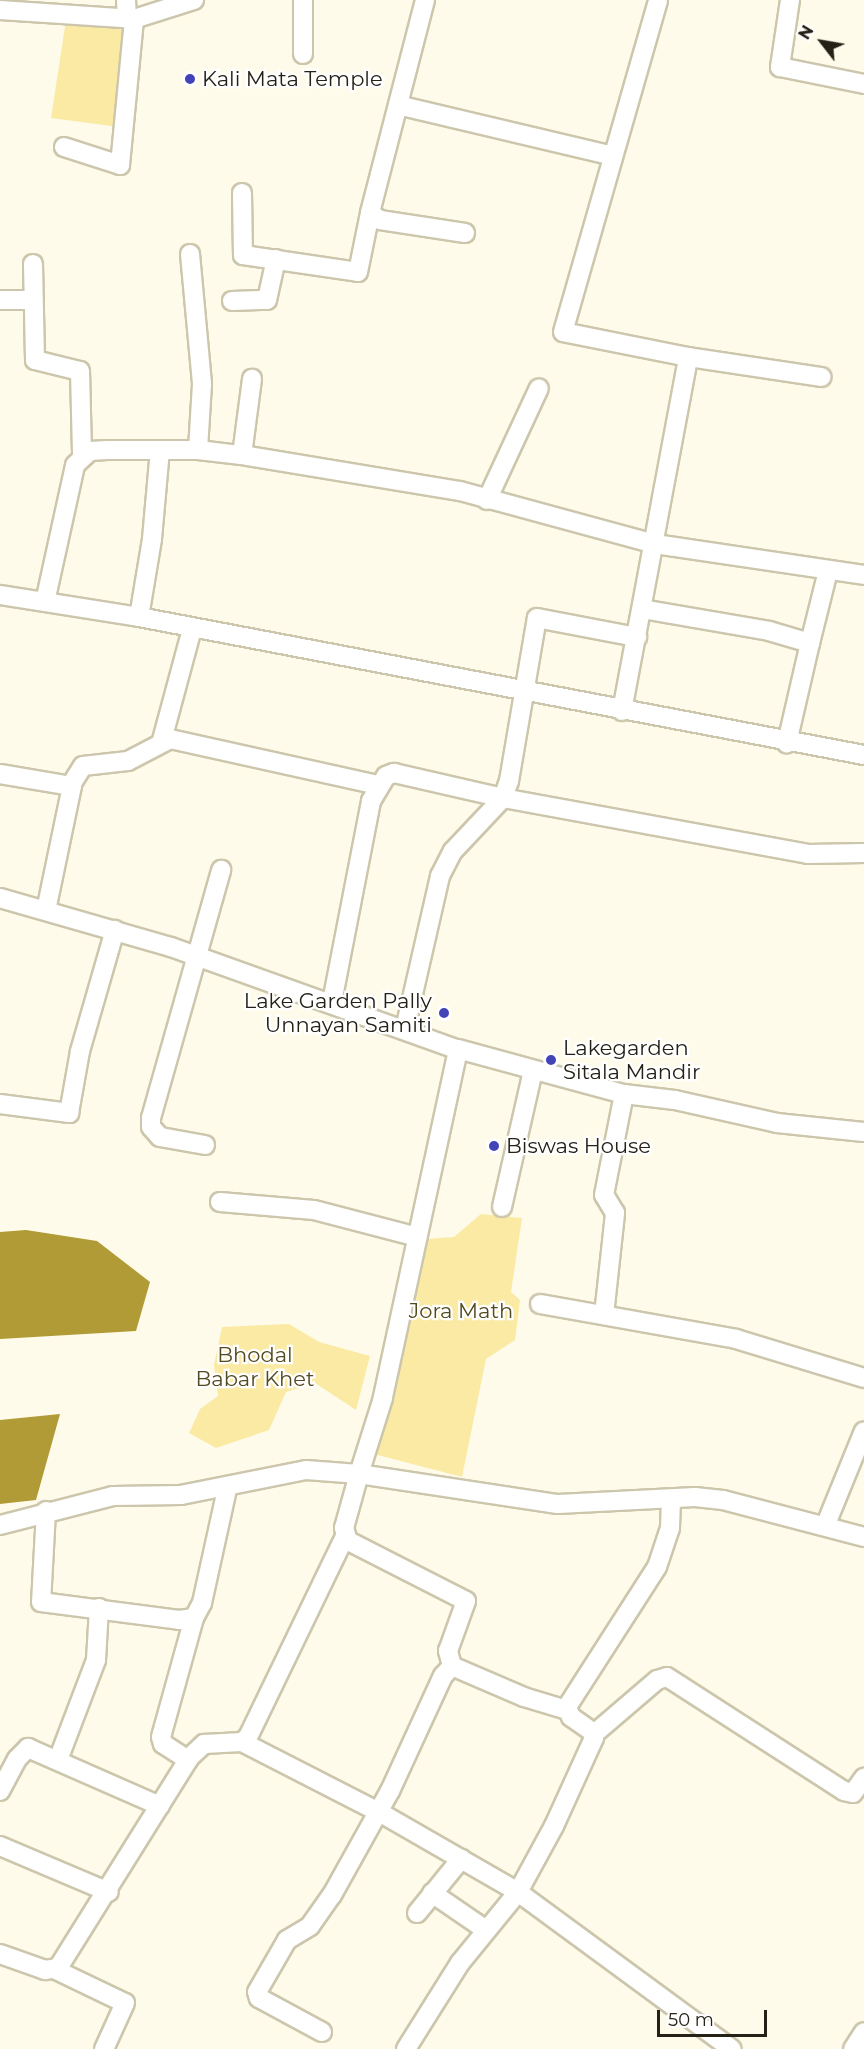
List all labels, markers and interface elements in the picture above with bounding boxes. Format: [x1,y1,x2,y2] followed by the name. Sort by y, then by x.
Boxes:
[792,12,852,72] north arrow
[795,22,818,43] text: N
[202,66,383,92] place label: Kali Mata Temple
[183,72,197,86] marker: Kali Mata Temple
[244,988,432,1038] place label: Lake Garden Pally Unnayan Samiti
[437,1006,451,1020] marker: Lake Garden Pally Unnayan Samiti
[563,1035,700,1085] place label: Lakegarden Sitala Mandir
[544,1053,558,1067] marker: Lakegarden Sitala Mandir
[506,1133,651,1159] place label: Biswas House
[487,1139,501,1153] marker: Biswas House
[409,1298,513,1324] park label: Jora Math
[195,1342,315,1392] park label: Bhodal Babar Khet
[660,1998,770,2036] scale bar
[668,2009,714,2031] text: 50 m

